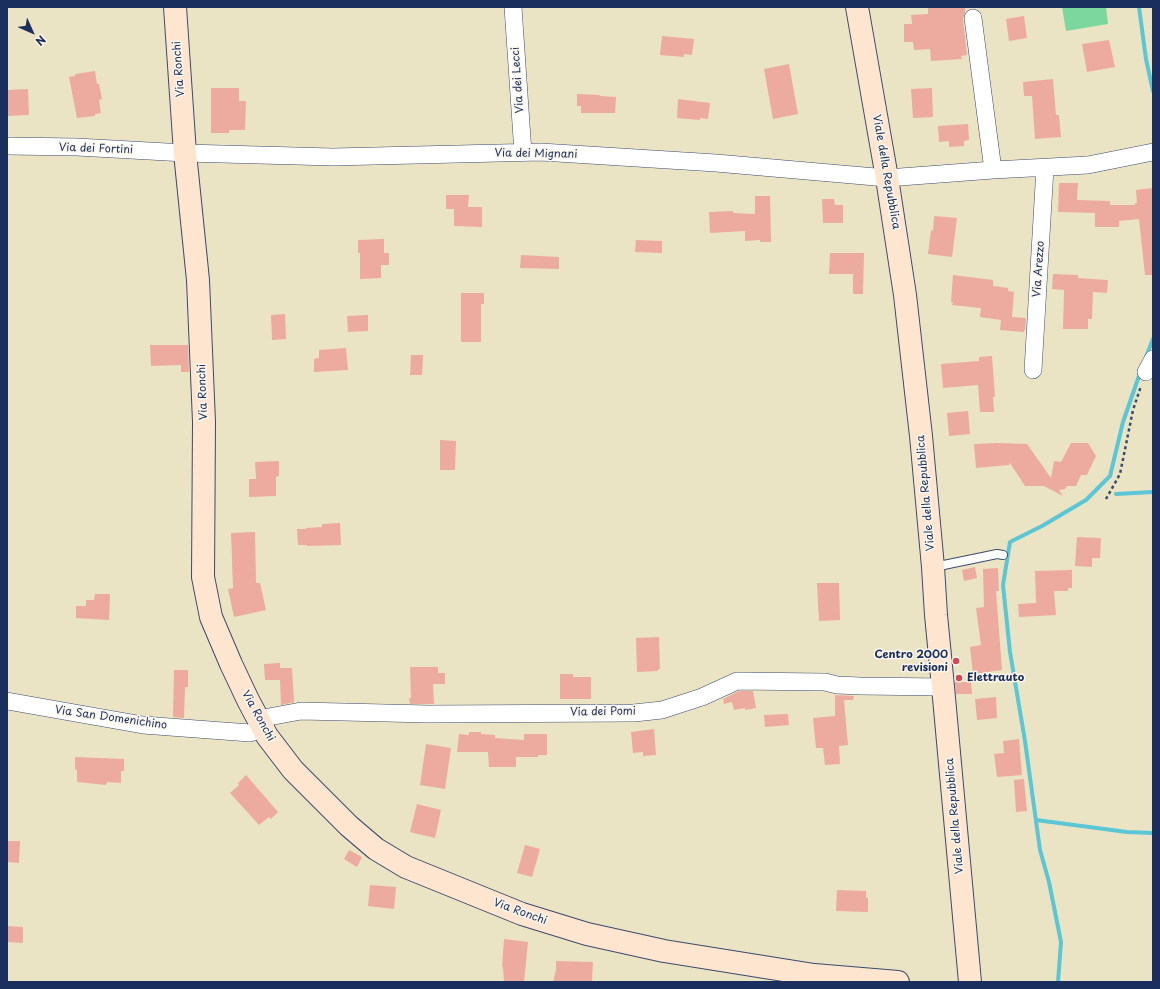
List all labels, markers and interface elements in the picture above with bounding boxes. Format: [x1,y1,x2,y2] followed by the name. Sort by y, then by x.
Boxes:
[12,12,52,52] north arrow
[32,32,50,50] text: N
[170,41,188,97] street label: Via Ronchi
[509,46,527,114] street label: Via dei Lecci
[869,114,903,230] street label: Viale della Repubblica
[59,141,133,157] street label: Via dei Fortini
[495,147,577,161] street label: Via dei Mignani
[1030,240,1048,298] street label: Via Arezzo
[195,364,211,420] street label: Via Ronchi
[914,435,938,551] street label: Viale della Repubblica
[874,648,948,674] place label: Centro 2000 revisioni
[951,656,961,666] marker: Centro 2000 revisioni
[967,671,1024,685] place label: Elettrauto
[954,673,964,683] marker: Elettrauto
[239,688,277,744] street label: Via Ronchi
[54,704,168,732] street label: Via San Domenichino
[570,705,636,719] street label: Via dei Pomi
[943,758,967,874] street label: Viale della Repubblica
[491,896,549,928] street label: Via Ronchi

